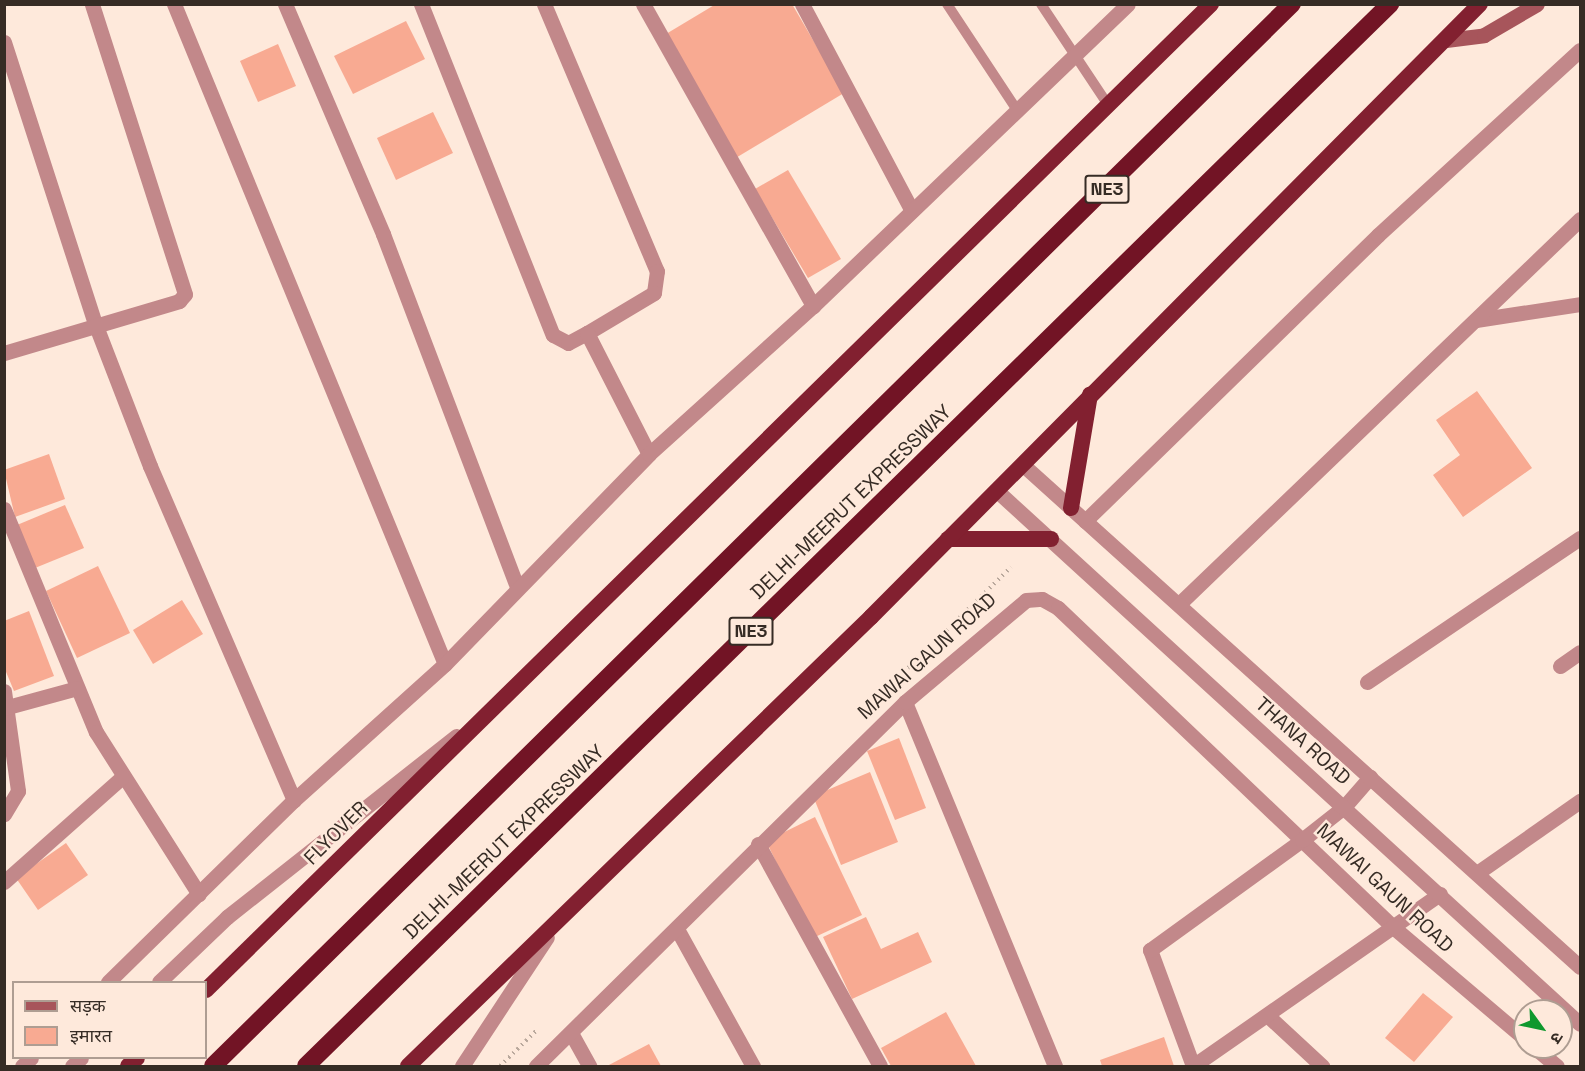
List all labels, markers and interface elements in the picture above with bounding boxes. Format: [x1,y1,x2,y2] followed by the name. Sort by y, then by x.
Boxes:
[1084,174,1130,204] road number: NE3
[746,400,956,604] street label: DELHI-MEERUT EXPRESSWAY
[853,588,1001,724] street label: MAWAI GAUN ROAD
[728,616,774,646] road number: NE3
[1250,692,1356,790] street label: THANA ROAD
[399,740,609,944] street label: DELHI-MEERUT EXPRESSWAY
[299,796,373,870] street label: FLYOVER
[1312,819,1458,957] street label: MAWAI GAUN ROAD
[12,981,207,1059] legend
[70,994,106,1017] text: सड़क
[1513,999,1573,1059] north arrow
[70,1024,112,1047] text: इमारत
[1545,1028,1568,1048] text: उ

